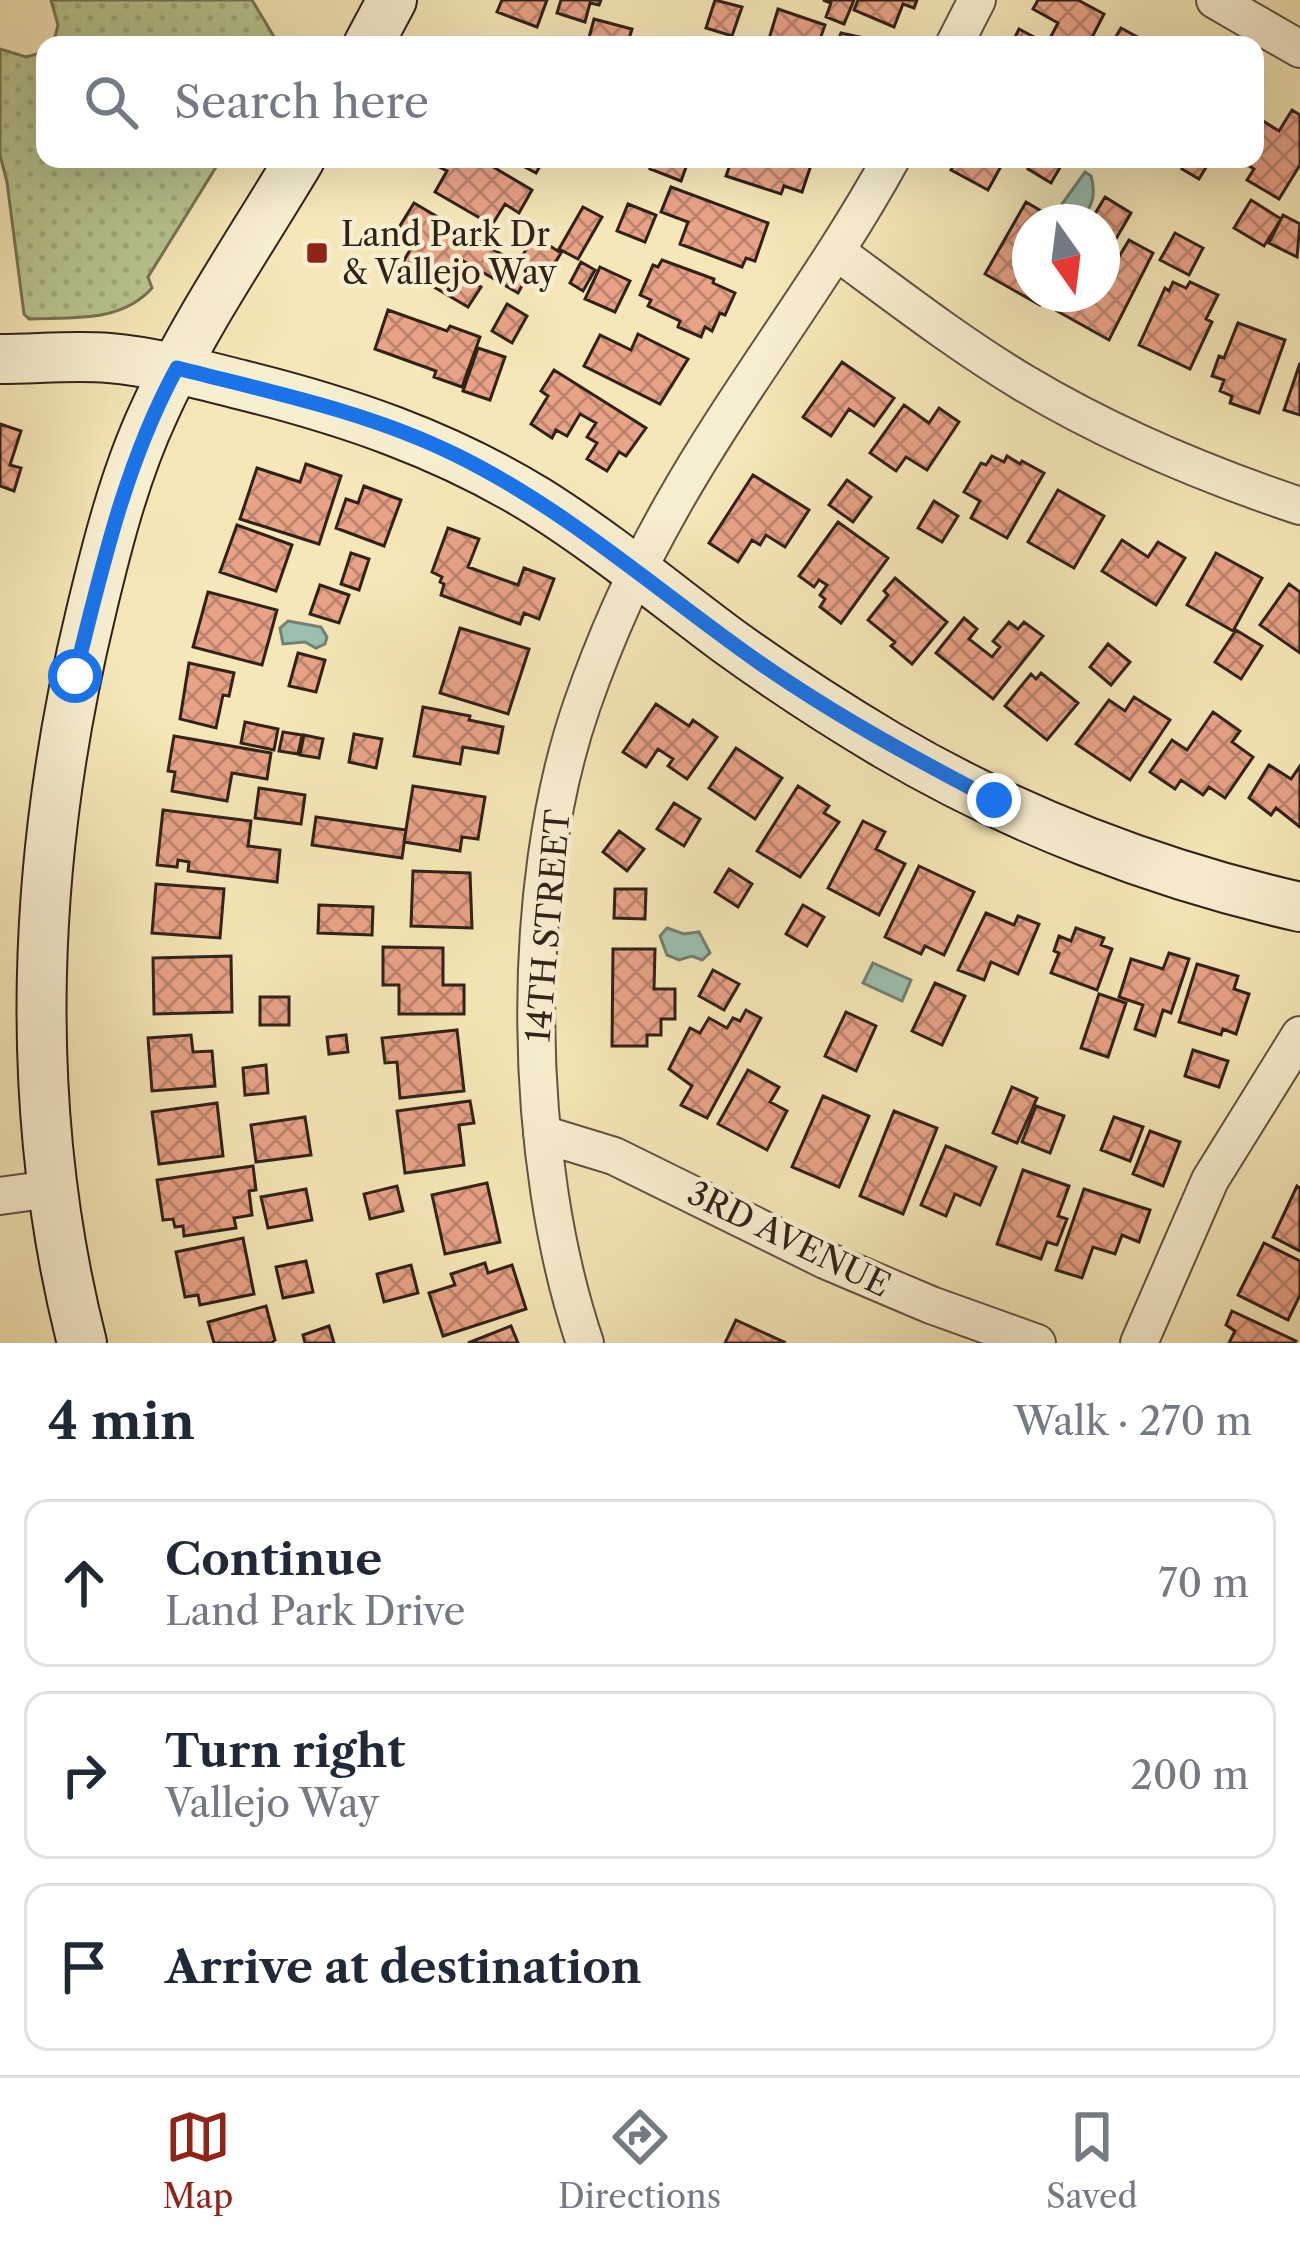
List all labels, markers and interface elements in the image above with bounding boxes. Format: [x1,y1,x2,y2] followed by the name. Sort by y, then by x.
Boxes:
[36,36,1264,168] search box
[78,69,144,135] icon: search
[174,74,429,130] text: Search here
[1012,204,1120,312] north arrow
[341,214,557,293] place label: Land Park Dr & Vallejo Way
[304,240,330,266] marker: Land Park Dr & Vallejo Way
[48,649,102,703] route start
[967,773,1021,827] route end
[517,808,579,1044] street label: 14TH STREET
[681,1172,897,1306] street label: 3RD AVENUE
[48,1390,195,1452] text: 4 min
[1014,1397,1252,1445] text: Walk · 270 m
[165,1531,382,1587] text: Continue
[51,1550,117,1616] icon: ahead
[1158,1559,1249,1607] text: 70 m
[165,1587,465,1635] text: Land Park Drive
[165,1723,405,1779] text: Turn right
[51,1742,117,1808] icon: right
[1130,1751,1249,1799] text: 200 m
[165,1779,380,1827] text: Vallejo Way
[51,1934,117,2000] icon: arrive
[165,1939,642,1995] text: Arrive at destination
[162,2104,233,2217] tab: Map
[558,2104,721,2217] tab: Directions
[1046,2104,1138,2217] tab: Saved

